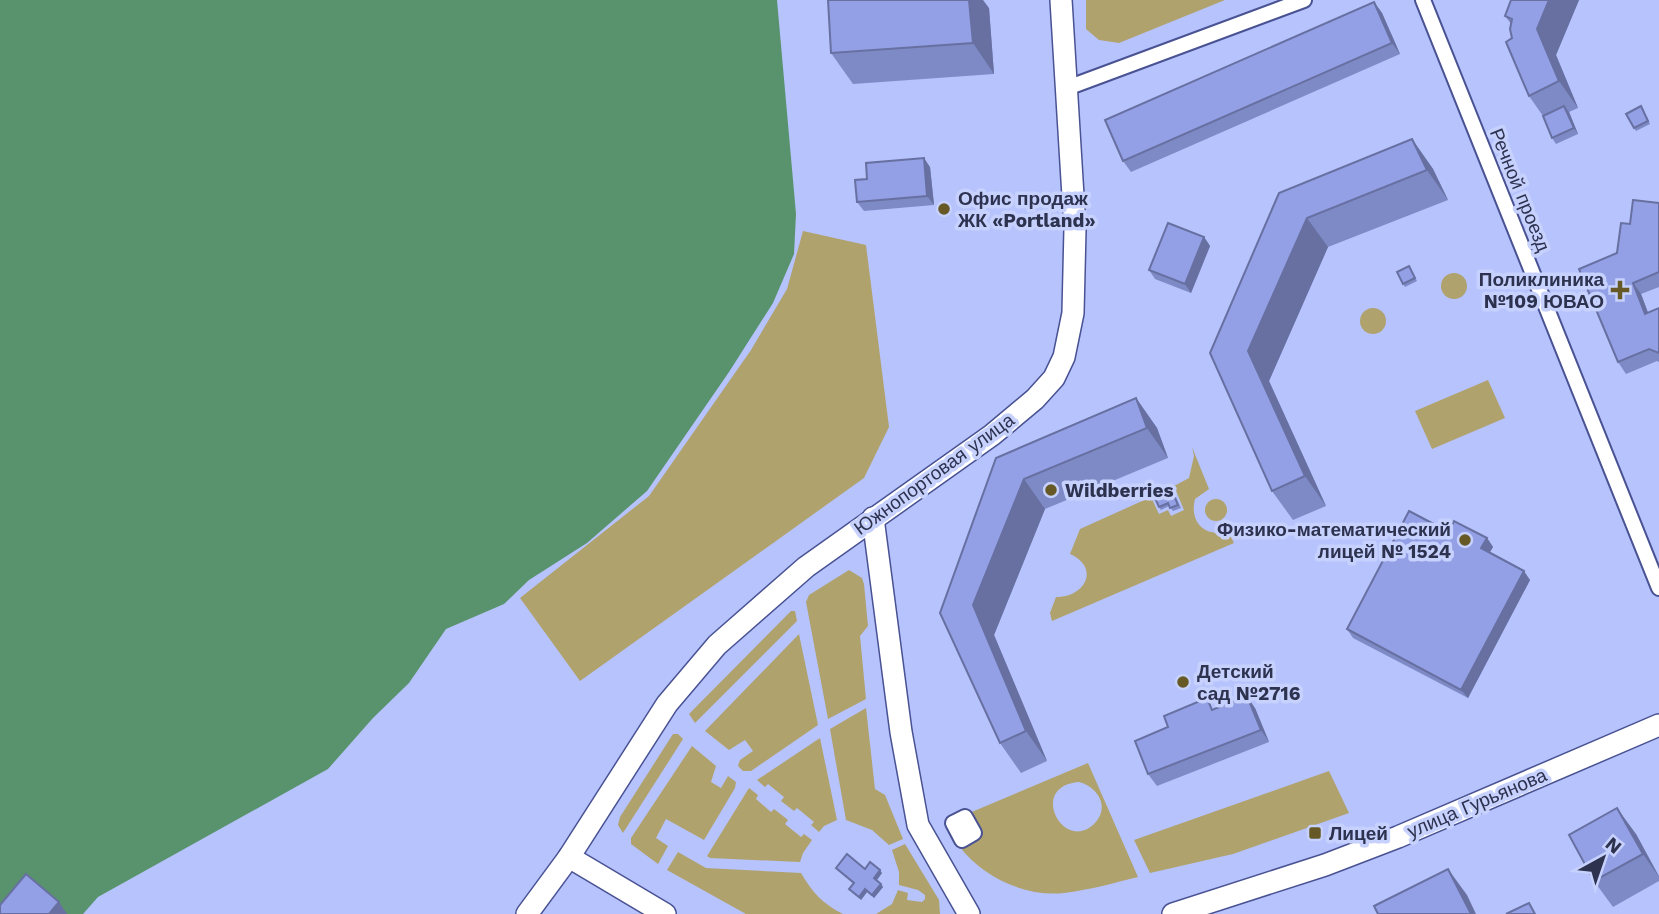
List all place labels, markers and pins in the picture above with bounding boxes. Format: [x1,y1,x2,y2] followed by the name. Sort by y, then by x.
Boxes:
[957,187,1096,232] place label: Офис продаж ЖК «Portland»
[936,201,952,217] marker: Офис продаж ЖК «Portland»
[1479,268,1604,313] place label: Поликлиника №109 ЮВАО
[1610,280,1630,300] marker: Поликлиника №109 ЮВАО
[1065,479,1174,502] place label: Wildberries
[1043,482,1059,498] marker: Wildberries
[1217,518,1451,563] place label: Физико-математический лицей № 1524
[1457,532,1473,548] marker: Физико-математический лицей № 1524
[1197,660,1301,705] place label: Детский сад №2716
[1175,674,1191,690] marker: Детский сад №2716
[1329,822,1388,845] place label: Лицей
[1307,825,1323,841] marker: Лицей

